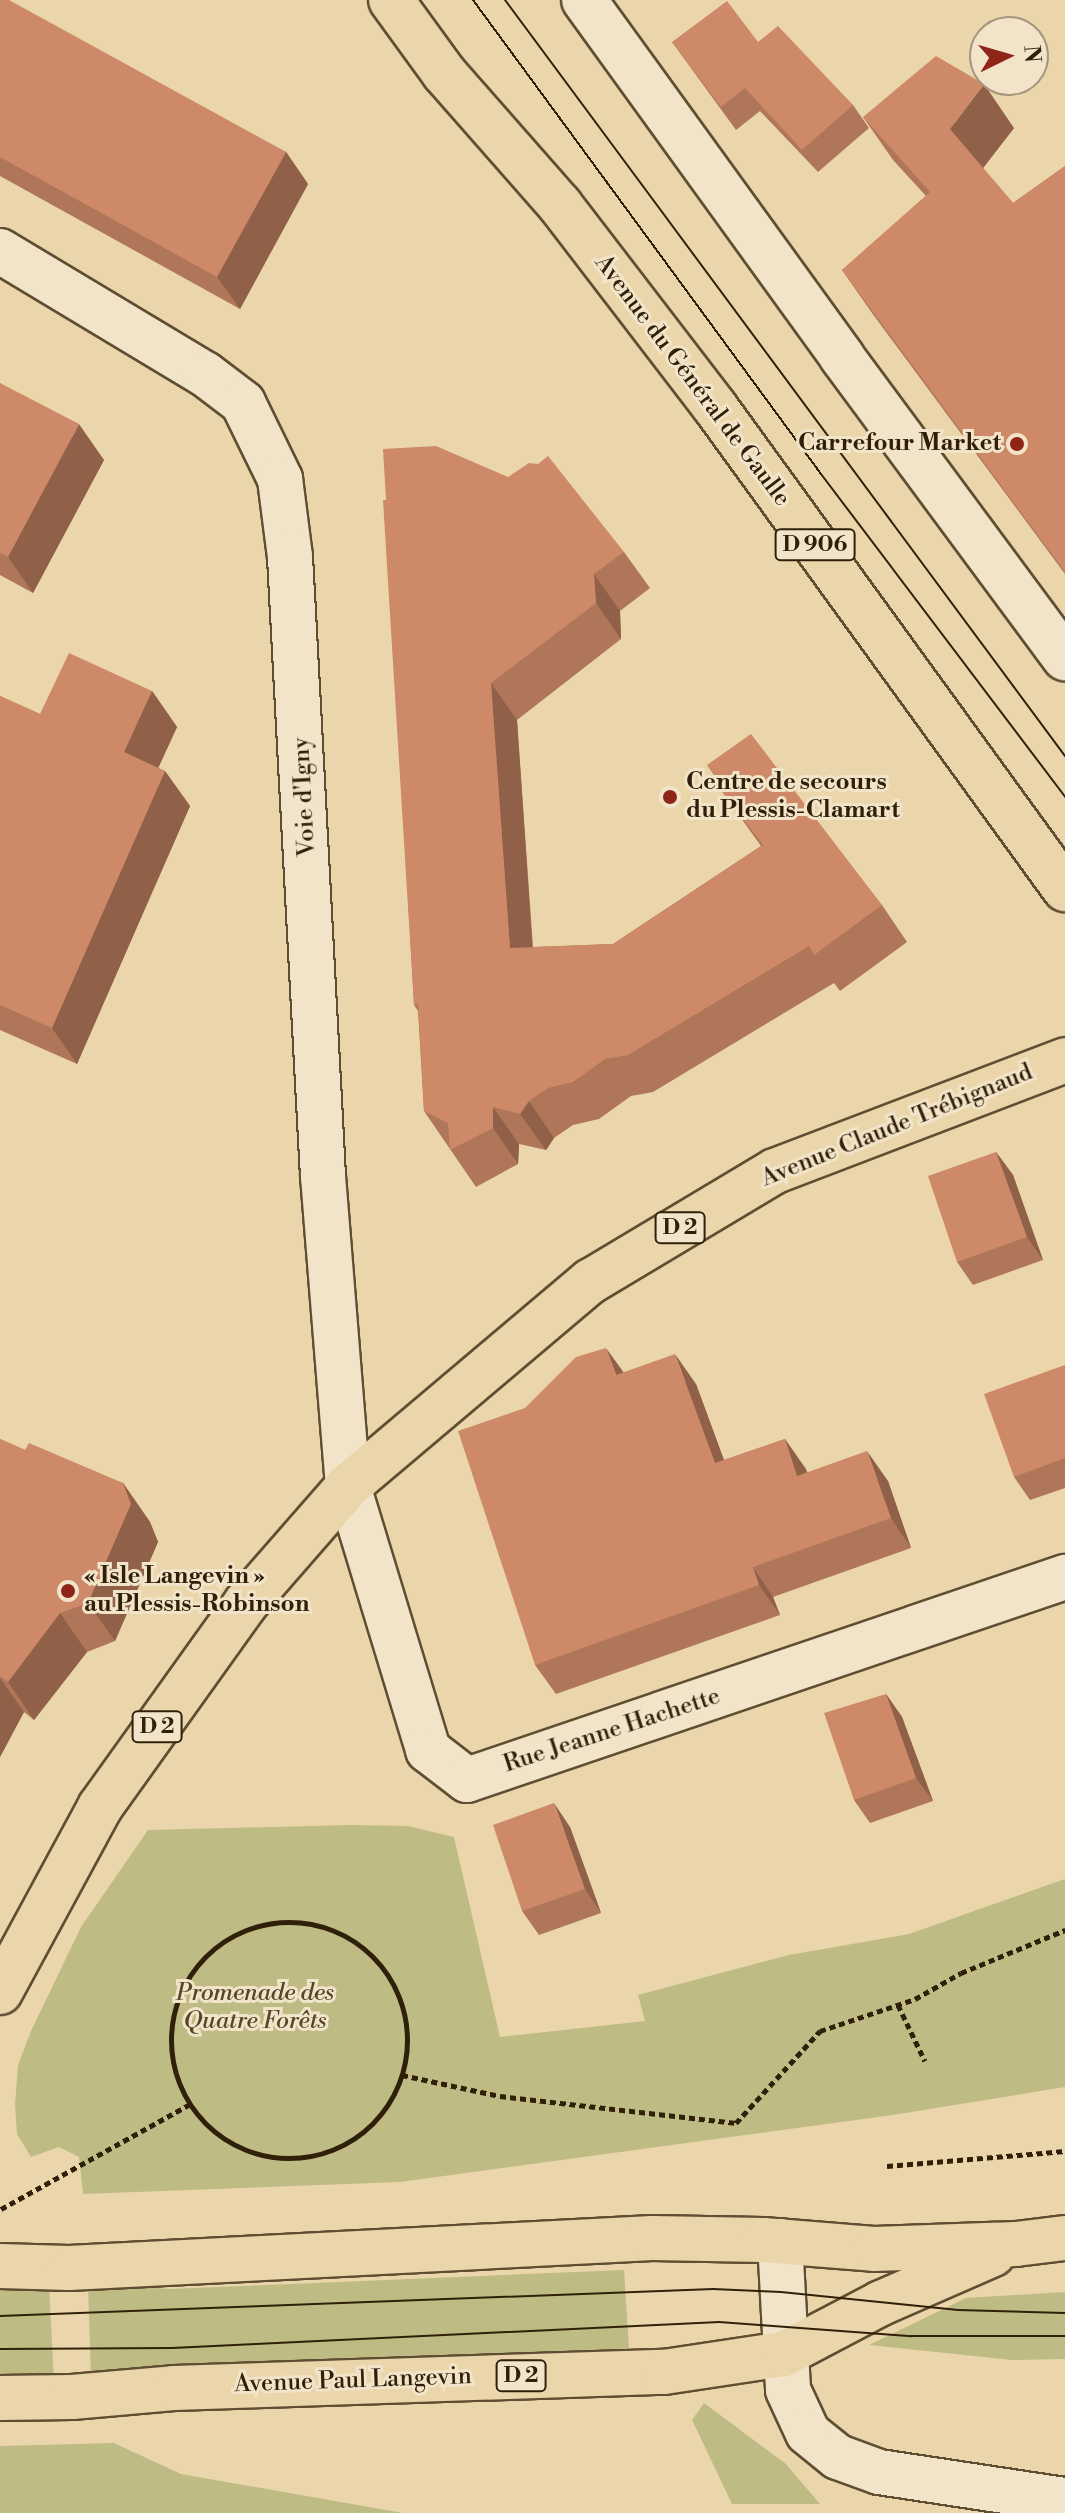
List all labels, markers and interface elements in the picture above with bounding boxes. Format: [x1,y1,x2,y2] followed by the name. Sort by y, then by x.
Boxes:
[969,16,1049,96] north arrow
[1017,44,1046,64] text: N
[588,250,796,512] street label: Avenue du Général de Gaulle
[798,430,1001,458] place label: Carrefour Market
[1008,435,1026,453] marker: Carrefour Market
[773,527,857,563] road number: D 906
[287,736,323,858] street label: Voie d'Igny
[686,769,900,825] place label: Centre de secours du Plessis-Clamart
[661,788,679,806] marker: Centre de secours du Plessis-Clamart
[757,1058,1037,1194] street label: Avenue Claude Trébignaud
[654,1210,706,1246] road number: D 2
[84,1563,309,1619] place label: « Isle Langevin » au Plessis-Robinson
[59,1582,77,1600] marker: « Isle Langevin » au Plessis-Robinson
[500,1682,724,1780] street label: Rue Jeanne Hachette
[131,1709,183,1745] road number: D 2
[176,1980,334,2036] park label: Promenade des Quatre Forêts
[495,2358,547,2394] road number: D 2
[234,2362,472,2400] street label: Avenue Paul Langevin

